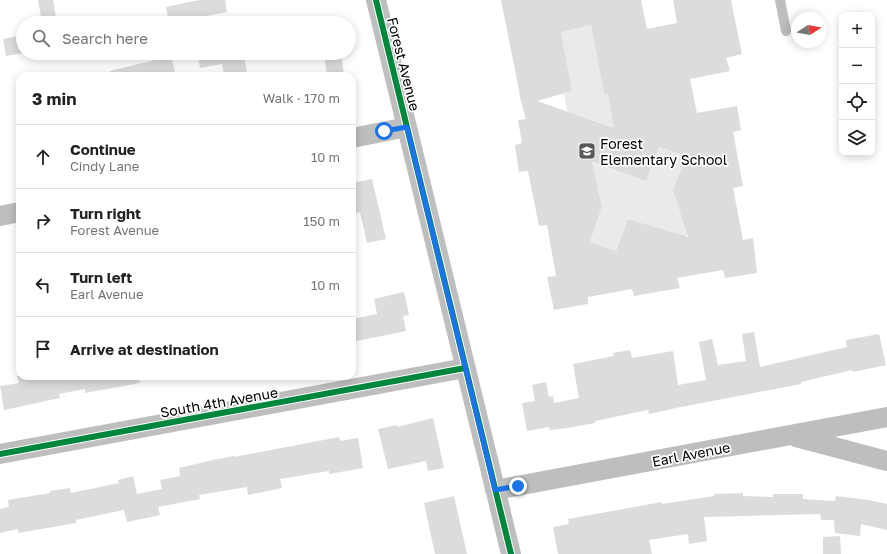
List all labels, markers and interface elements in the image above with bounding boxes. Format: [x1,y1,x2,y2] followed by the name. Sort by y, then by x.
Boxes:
[791,12,827,48] north arrow
[839,12,875,156] map controls
[839,12,875,48] button: +
[384,15,424,113] street label: Forest Avenue
[16,16,356,60] search box
[30,27,52,49] icon: search
[62,29,148,47] text: Search here
[839,48,875,84] button: −
[839,84,875,120] button: locate
[32,88,76,109] text: 3 min
[263,90,340,106] text: Walk · 170 m
[839,120,875,156] button: layers
[375,122,393,140] route start
[600,135,727,168] place label: Forest Elementary School
[70,140,136,158] text: Continue
[577,141,597,161] school or university icon: Forest Elementary School
[32,146,54,168] icon: ahead
[311,149,340,165] text: 10 m
[70,158,139,174] text: Cindy Lane
[70,204,141,222] text: Turn right
[32,210,54,232] icon: right
[303,213,340,229] text: 150 m
[70,222,159,238] text: Forest Avenue
[70,268,132,286] text: Turn left
[32,274,54,296] icon: left
[311,277,340,293] text: 10 m
[70,286,144,302] text: Earl Avenue
[32,338,54,360] icon: arrive
[70,340,219,358] text: Arrive at destination
[159,383,279,421] street label: South 4th Avenue
[651,438,731,470] street label: Earl Avenue
[509,477,527,495] route end

